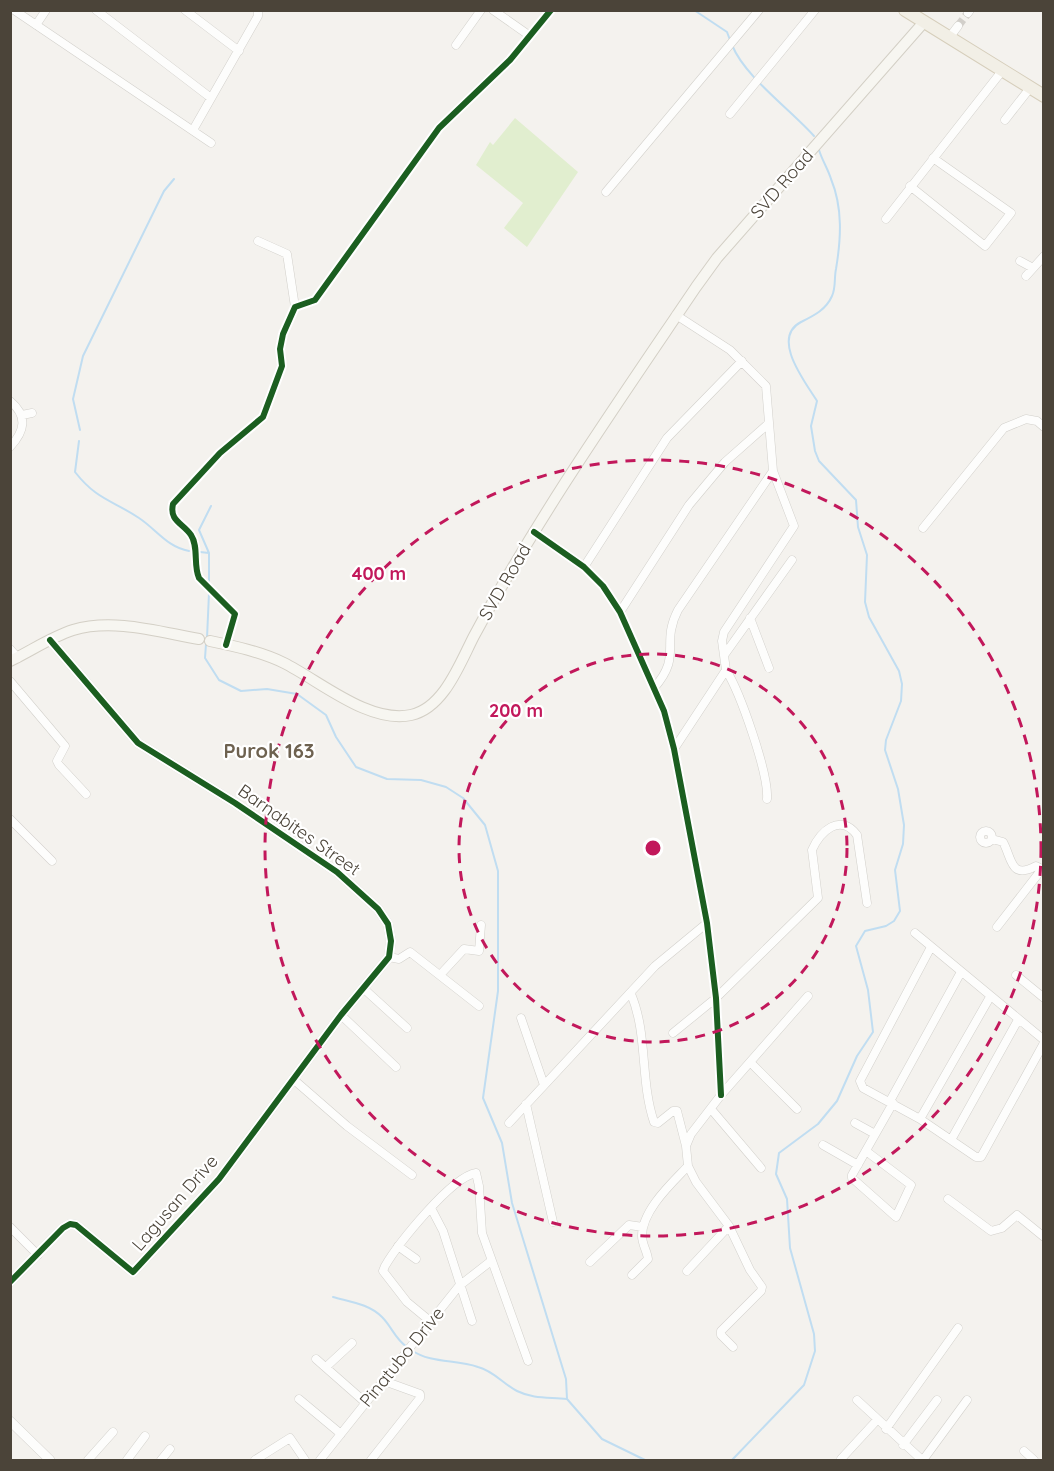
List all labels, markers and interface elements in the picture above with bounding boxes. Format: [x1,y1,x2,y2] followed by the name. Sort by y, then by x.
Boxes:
[745,144,818,223] street label: SVD Road
[473,539,536,624] street label: SVD Road
[352,562,406,585] text: 400 m
[489,699,543,722] text: 200 m
[224,738,314,763] district label: Purok 163
[234,779,365,880] street label: Barnabites Street
[643,838,663,858] centre of rings
[127,1150,223,1255] street label: Lagusan Drive
[354,1302,449,1411] street label: Pinatubo Drive

